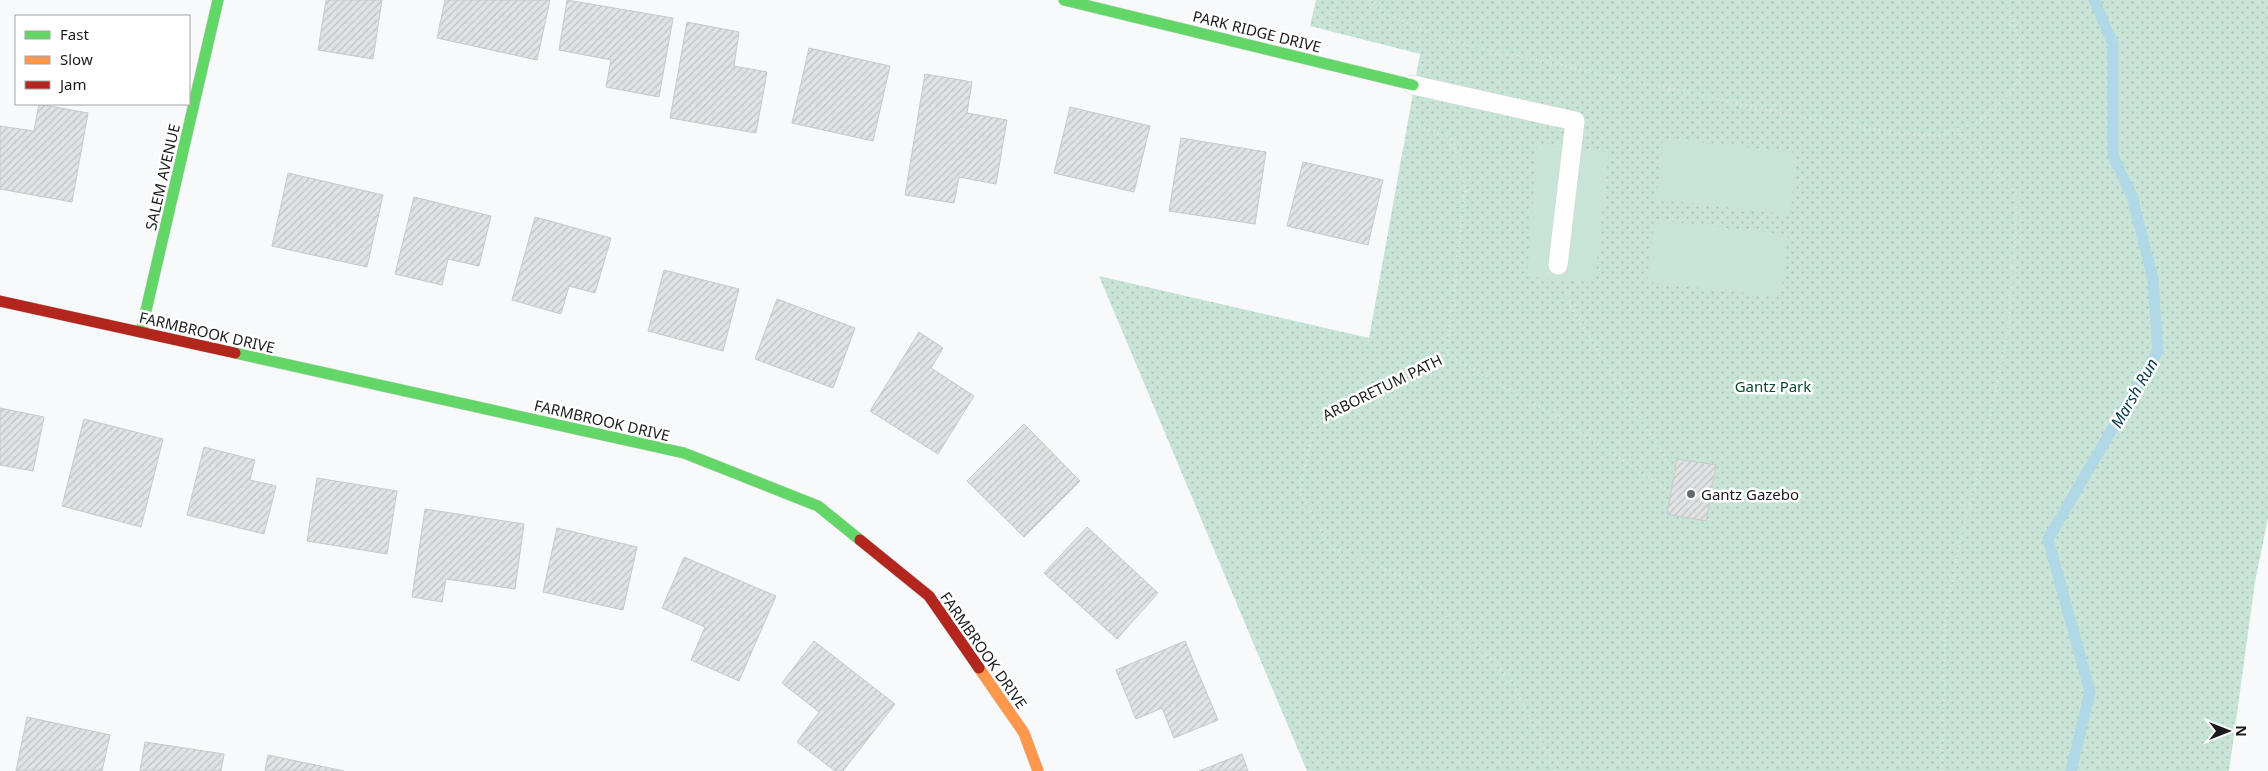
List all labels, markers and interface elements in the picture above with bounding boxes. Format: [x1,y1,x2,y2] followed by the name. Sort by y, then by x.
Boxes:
[1191,5,1323,57] street label: PARK RIDGE DRIVE
[15,15,190,105] legend
[60,24,89,44] text: Fast
[60,49,93,69] text: Slow
[58,74,87,94] text: Jam
[140,122,184,232] street label: SALEM AVENUE
[137,307,277,357] street label: FARMBROOK DRIVE
[1319,349,1445,425] street label: ARBORETUM PATH
[2105,354,2163,432] water label: Marsh Run
[1735,376,1811,396] park label: Gantz Park
[532,395,672,445] street label: FARMBROOK DRIVE
[1701,484,1799,504] place label: Gantz Gazebo
[1685,488,1697,500] marker: Gantz Gazebo
[936,588,1032,712] street label: FARMBROOK DRIVE
[2203,706,2253,756] north arrow
[2232,725,2251,737] text: N

